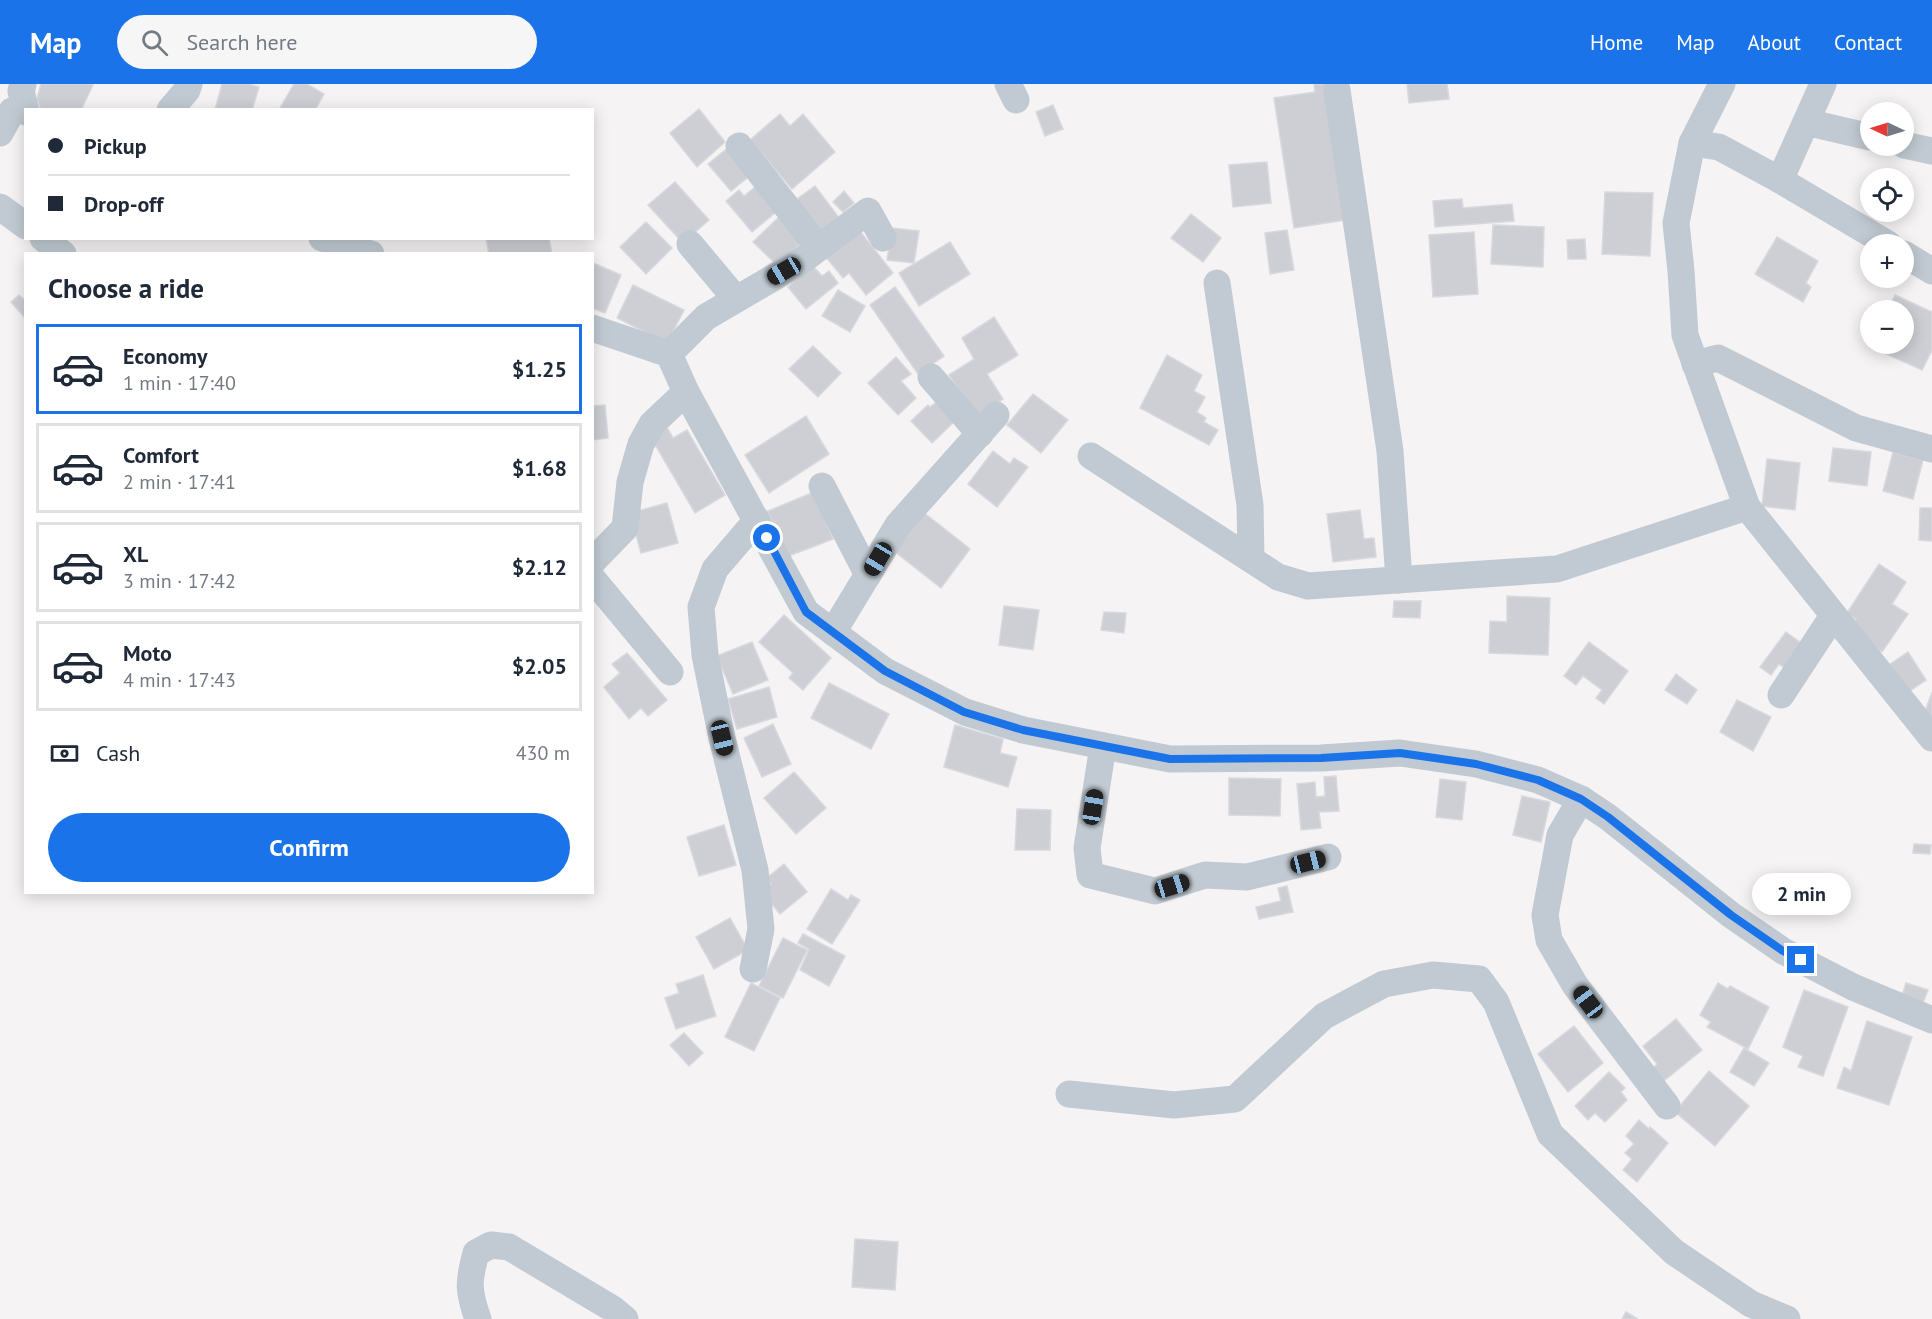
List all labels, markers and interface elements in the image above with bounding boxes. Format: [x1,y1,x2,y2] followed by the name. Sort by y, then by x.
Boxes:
[117,15,537,69] search box
[30,24,81,61] text: Map
[138,26,171,59] icon: search
[186,28,297,56] text: Search here
[1590,29,1643,56] text: Home
[1676,29,1715,56] text: Map
[1748,29,1801,56] text: About
[1834,29,1902,56] text: Contact
[1860,102,1914,156] north arrow
[1860,102,1914,354] map controls
[84,132,147,160] text: Pickup
[1860,168,1914,222] button: locate
[84,190,163,218] text: Drop-off
[1860,234,1914,288] button: +
[764,254,804,288] car
[48,271,204,305] text: Choose a ride
[1860,300,1914,354] button: −
[51,342,105,396] icon: car
[123,342,207,370] text: Economy
[512,355,567,383] text: $1.25
[123,370,236,396] text: 1 min · 17:40
[51,441,105,495] icon: car
[123,441,199,469] text: Comfort
[512,454,567,482] text: $1.68
[123,469,236,495] text: 2 min · 17:41
[753,524,780,551] route start
[861,539,895,579] car
[51,540,105,594] icon: car
[123,540,148,568] text: XL
[512,553,567,581] text: $2.12
[123,568,236,594] text: 3 min · 17:42
[51,639,105,693] icon: car
[123,639,172,667] text: Moto
[512,652,567,680] text: $2.05
[123,667,236,693] text: 4 min · 17:43
[709,718,735,758] car
[48,737,81,770] icon: cash
[96,739,140,767] text: Cash
[516,740,570,766] text: 430 m
[1081,788,1105,826] car
[48,813,570,882] button: Confirm
[1288,849,1328,875] car
[1152,872,1192,900] car
[1752,873,1850,915] callout: 2 min
[1777,881,1826,907] text: 2 min
[1787,946,1814,973] route end
[1570,982,1606,1022] car

